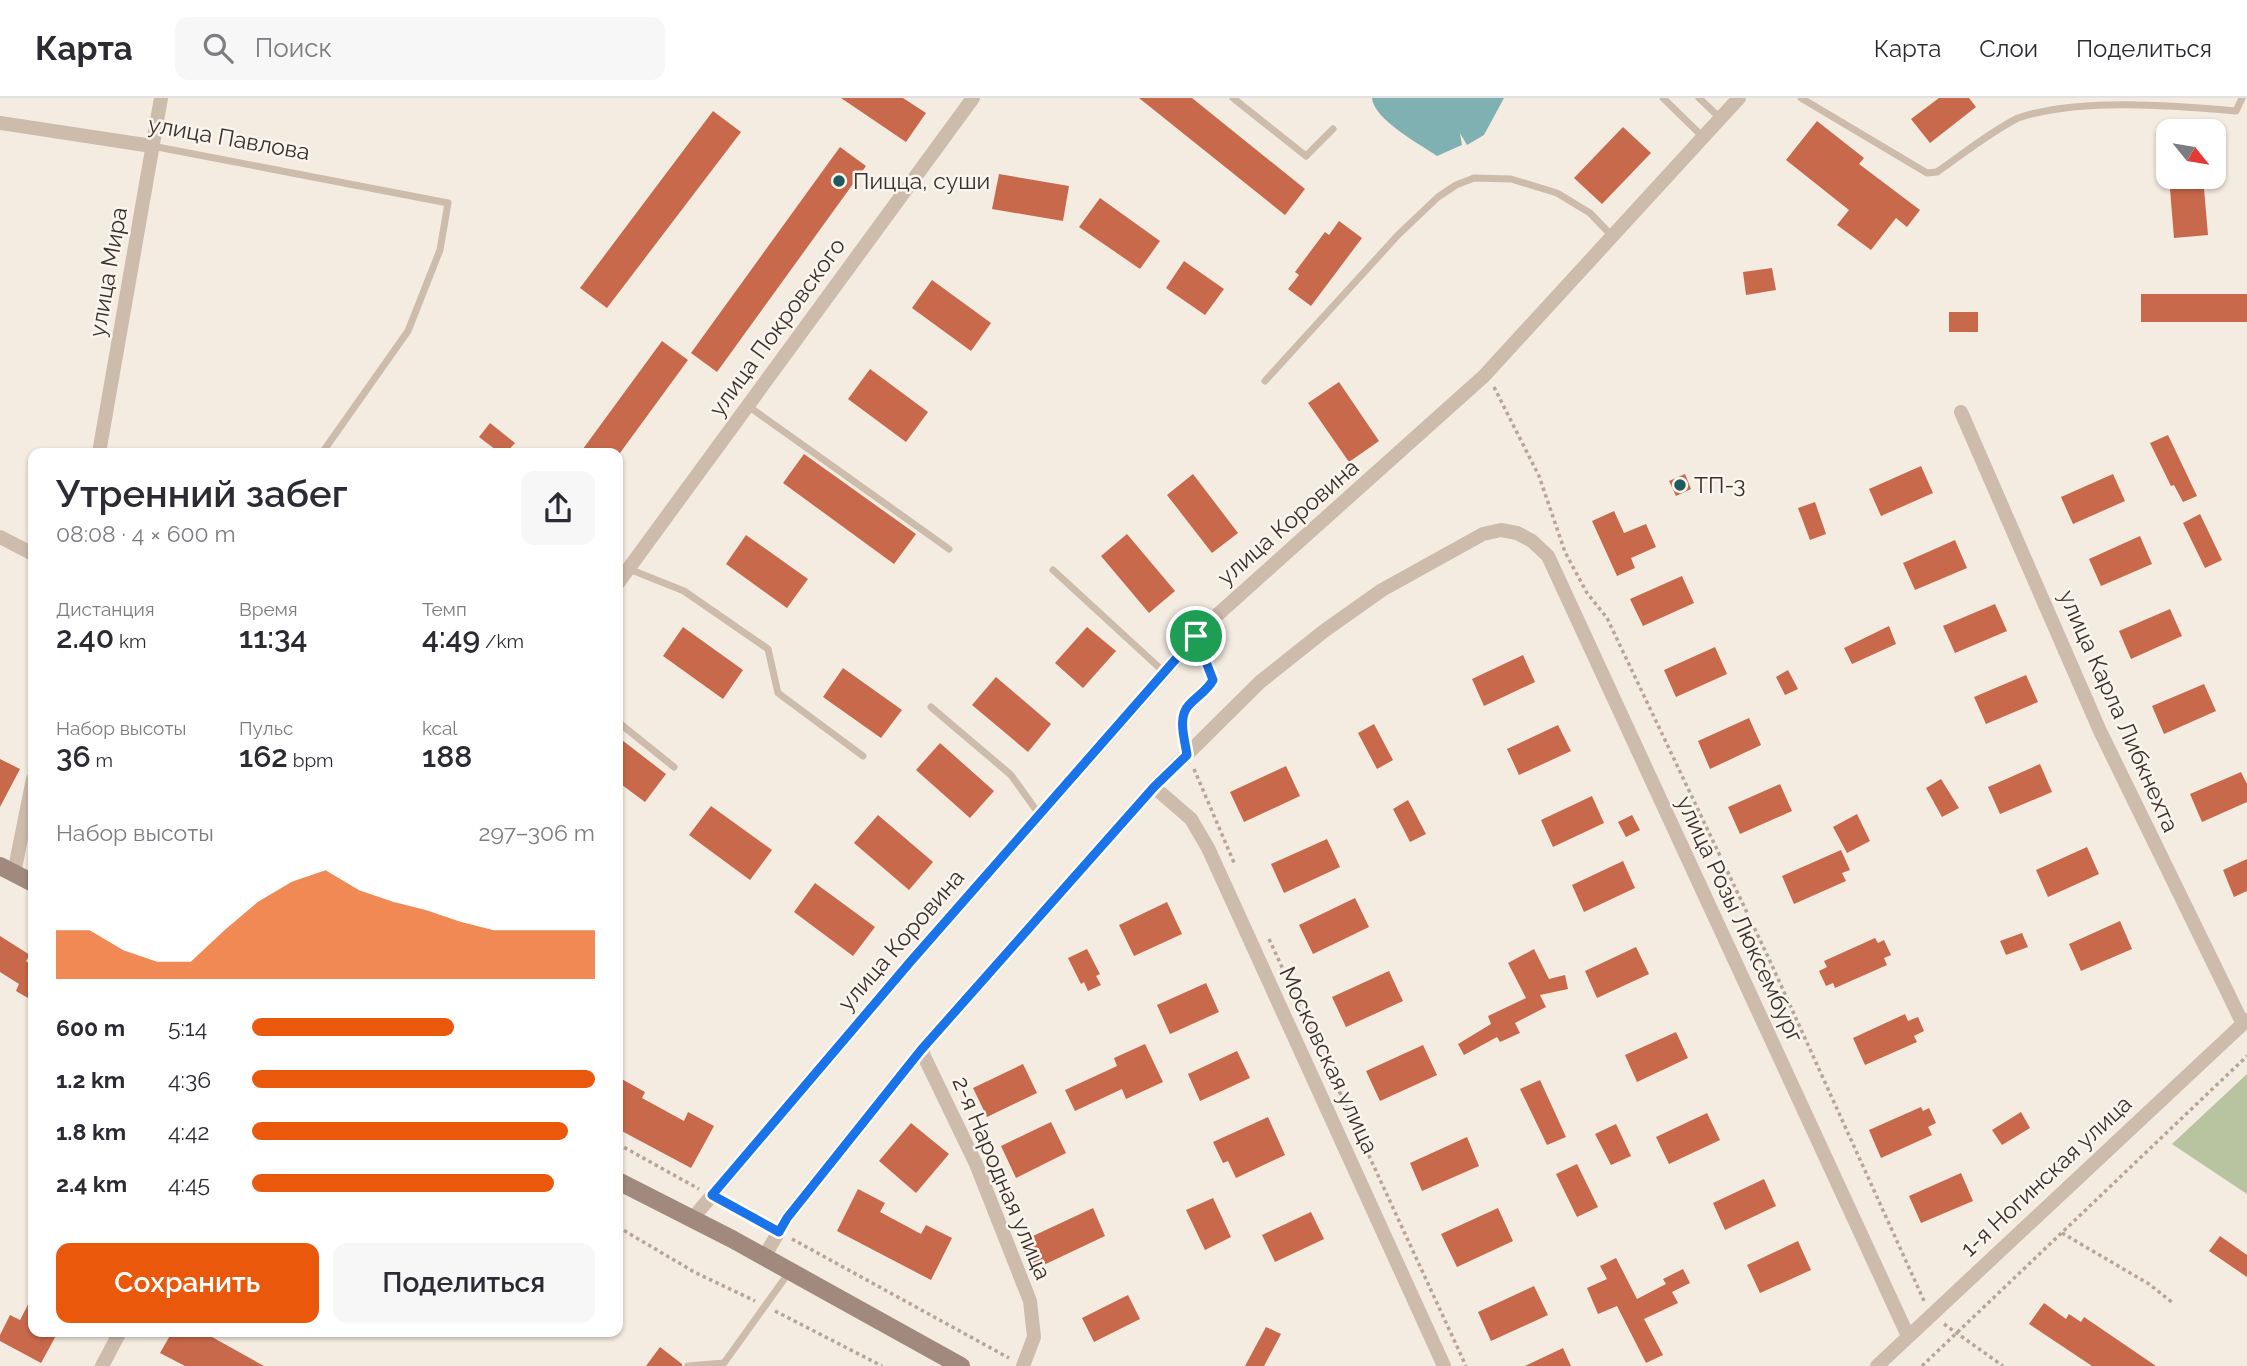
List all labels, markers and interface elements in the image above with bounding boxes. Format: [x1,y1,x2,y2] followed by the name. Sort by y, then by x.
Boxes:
[175,17,665,80] search box
[35,29,133,68] text: Карта
[199,29,237,67] icon: search
[255,33,332,63] text: Поиск
[1874,34,1941,63] text: Карта
[1979,34,2038,63] text: Слои
[2076,34,2212,63] text: Поделиться
[146,110,312,165] street label: улица Павлова
[2156,119,2226,189] north arrow
[2156,119,2226,189] map controls
[853,167,990,194] place label: Пицца, суши
[831,173,847,189] marker: Пицца, суши
[83,205,132,339] street label: улица Мира
[703,232,850,421] street label: улица Покровского
[1212,453,1364,590] street label: улица Коровина
[56,471,348,516] text: Утренний забег
[521,471,595,545] button: share
[1694,471,1746,498] place label: ТП-3
[1672,477,1688,493] marker: ТП-3
[56,520,236,547] text: 08:08 · 4 × 600 m
[2054,586,2185,836] street label: улица Карла Либкнехта
[56,598,155,620] text: Дистанция
[239,598,298,620] text: Время
[422,598,467,620] text: Темп
[1166,606,1226,666] pin
[1177,617,1215,655] icon: arrive
[56,620,114,655] text: 2.40
[239,620,307,655] text: 11:34
[422,620,480,655] text: 4:49
[114,630,147,652] text: km
[480,630,524,652] text: /km
[56,717,186,739] text: Набор высоты
[239,717,293,739] text: Пульс
[422,717,458,739] text: kcal
[56,739,91,774] text: 36
[239,739,288,774] text: 162
[422,739,472,774] text: 188
[91,749,113,771] text: m
[288,749,334,771] text: bpm
[1671,791,1809,1046] street label: улица Розы Люксембург
[56,819,214,846] text: Набор высоты
[479,819,595,846] text: 297–306 m
[832,864,969,1016] street label: улица Коровина
[1274,962,1385,1157] street label: Московская улица
[56,1014,125,1041] text: 600 m
[168,1014,207,1041] text: 5:14
[56,1066,125,1093] text: 1.2 km
[168,1066,211,1093] text: 4:36
[947,1072,1058,1284] street label: 2-я Народная улица
[1955,1090,2136,1262] street label: 1-я Ногинская улица
[56,1118,126,1145] text: 1.8 km
[168,1118,209,1145] text: 4:42
[56,1170,127,1197] text: 2.4 km
[168,1170,210,1197] text: 4:45
[56,1243,319,1323] button: Сохранить
[333,1243,595,1323] button: Поделиться

